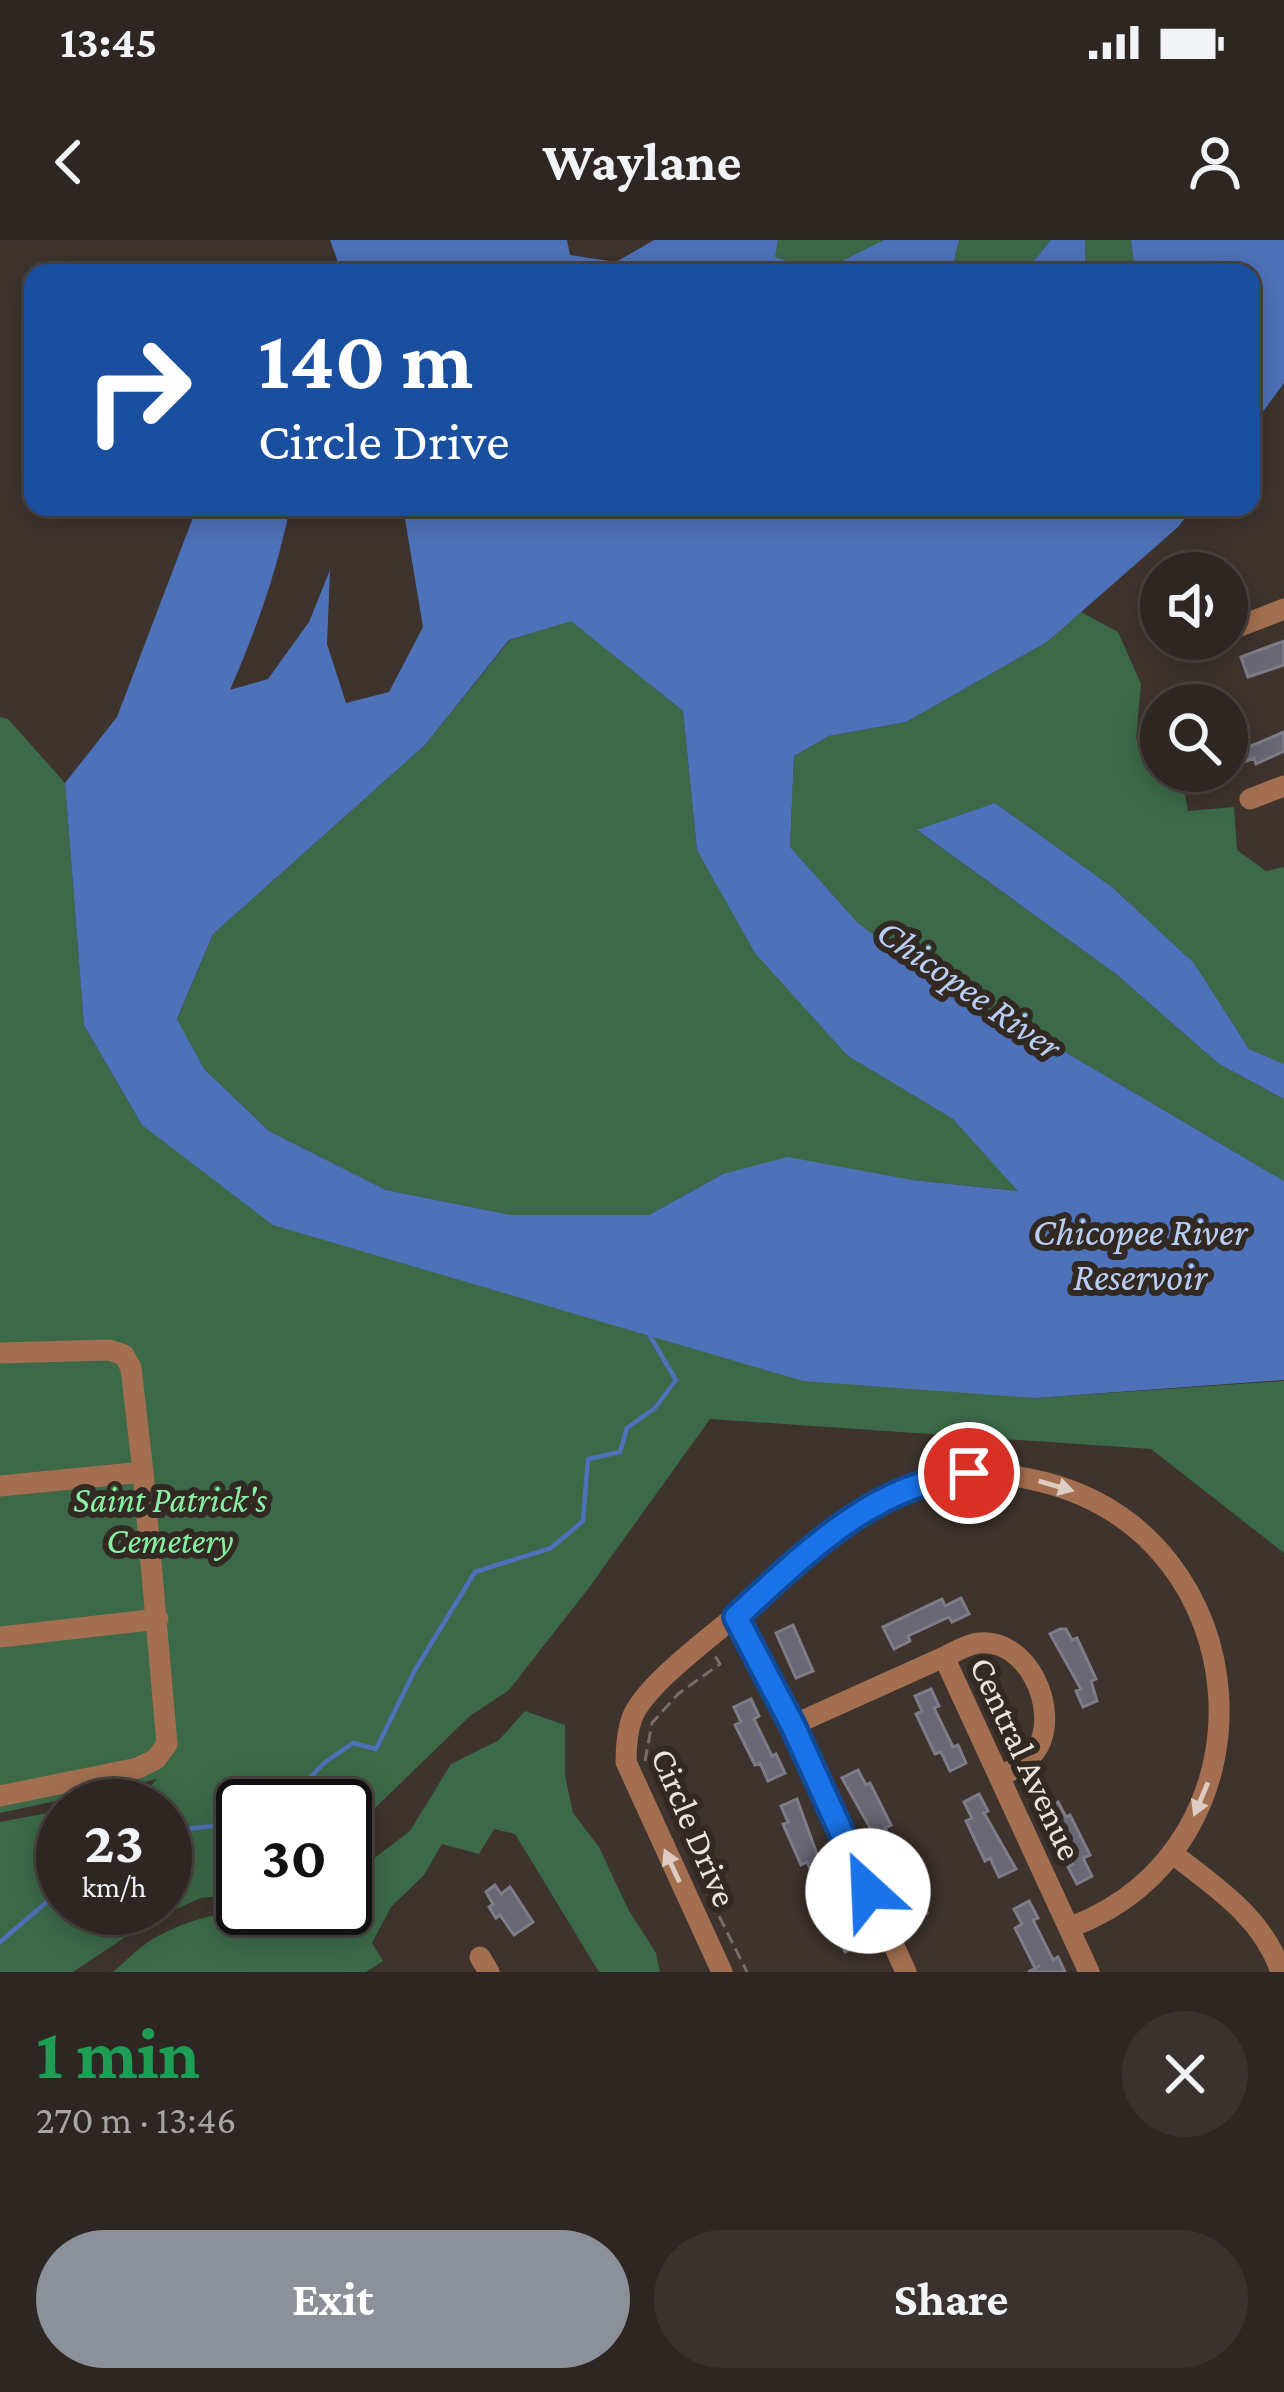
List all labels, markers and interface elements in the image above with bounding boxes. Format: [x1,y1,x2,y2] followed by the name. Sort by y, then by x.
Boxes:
[60,17,157,67] text: 13:45
[36,129,102,195] icon: back
[1182,129,1248,195] icon: person
[542,132,742,192] text: Waylane
[60,312,216,468] icon: right
[258,313,473,406] text: 140 m
[258,411,510,471] text: Circle Drive
[1140,552,1248,792] map controls
[1140,552,1248,660] button: sound
[1140,684,1248,792] button: search
[869,909,1071,1069] water label: Chicopee River
[1033,1210,1249,1298] water label: Chicopee River Reservoir
[918,1422,1020,1524] pin
[936,1440,1002,1506] icon: arrive
[1038,1478,1075,1496] one-way arrow
[73,1480,267,1561] park label: Saint Patrick's Cemetery
[962,1651,1091,1866] street label: Central Avenue
[643,1742,745,1912] street label: Circle Drive
[216,1779,372,1935] speed limit sign: 30
[1191,1781,1211,1816] one-way arrow
[84,1808,144,1875] text: 23
[805,1828,931,1954] position arrow
[662,1848,682,1883] one-way arrow
[82,1870,146,1903] text: km/h
[1122,2011,1248,2137] button: close
[36,2013,200,2093] text: 1 min
[36,2098,236,2141] text: 270 m · 13:46
[36,2230,630,2368] button: Exit
[654,2230,1248,2368] button: Share

